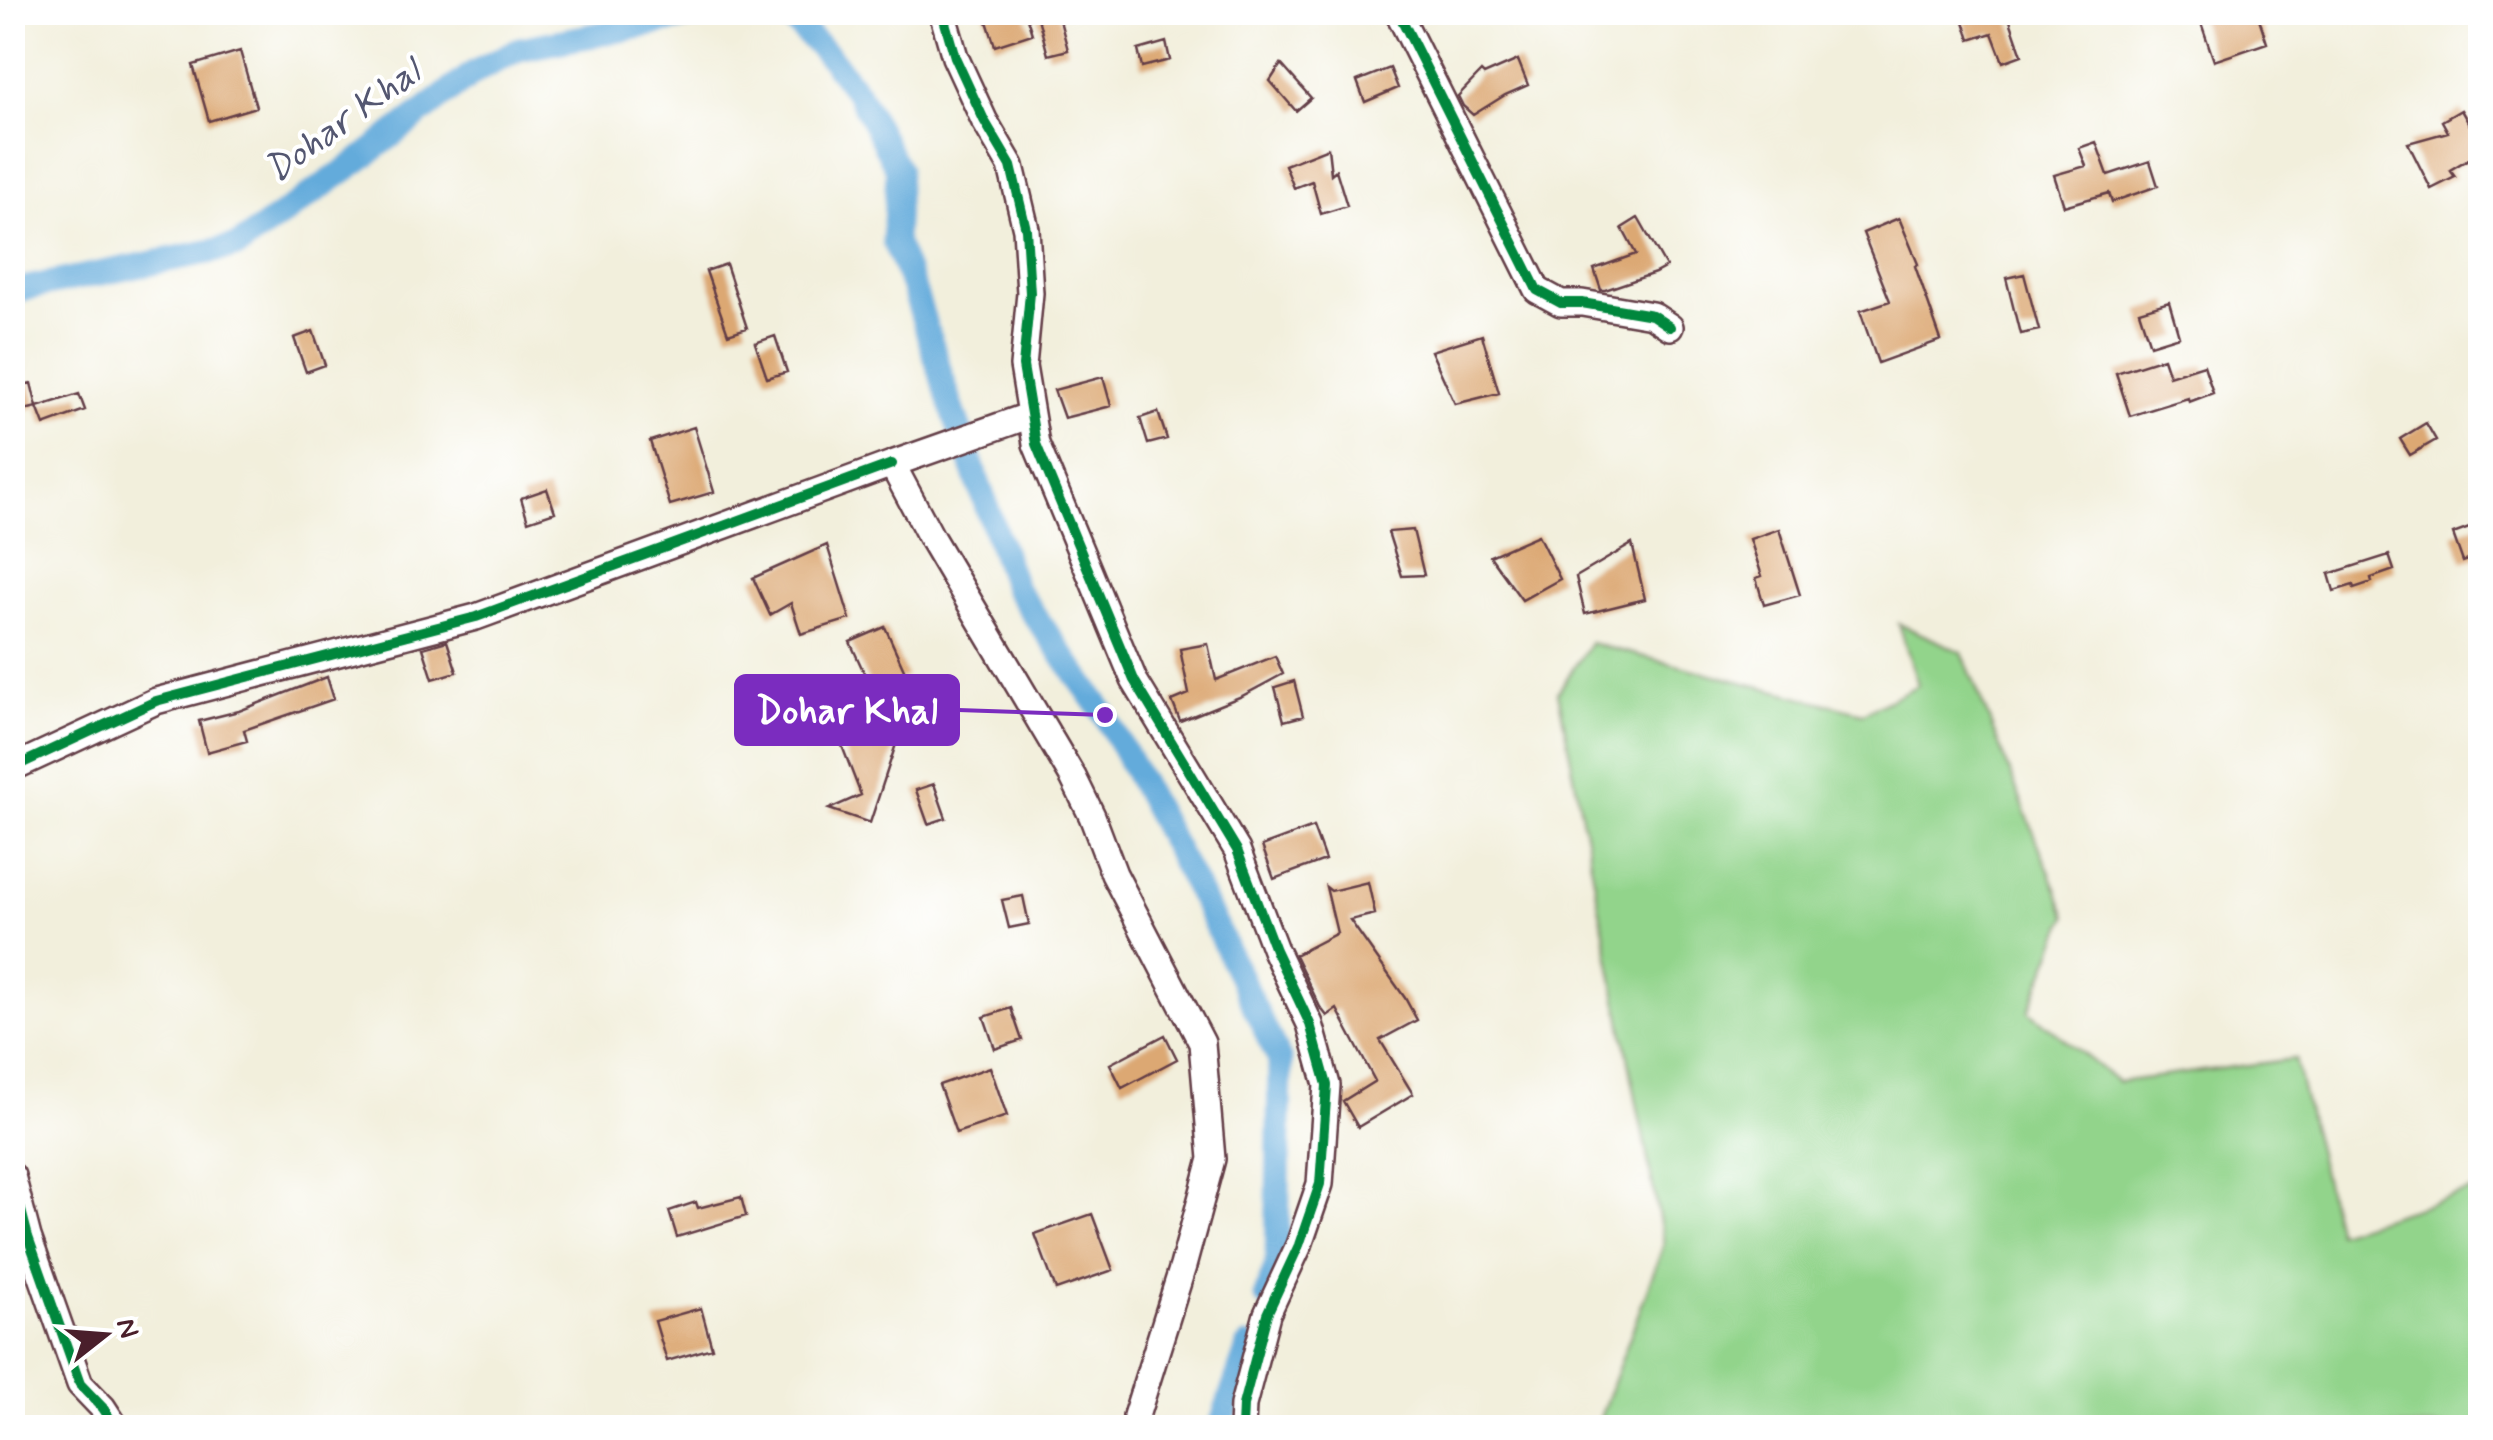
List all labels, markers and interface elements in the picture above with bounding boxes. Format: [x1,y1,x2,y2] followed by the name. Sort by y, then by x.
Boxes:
[255,46,435,195] water label: Dohar Khal
[736,676,958,744] callout: Dohar Khal
[756,688,938,737] text: Dohar Khal
[55,1285,155,1385] north arrow
[106,1314,147,1343] text: N

